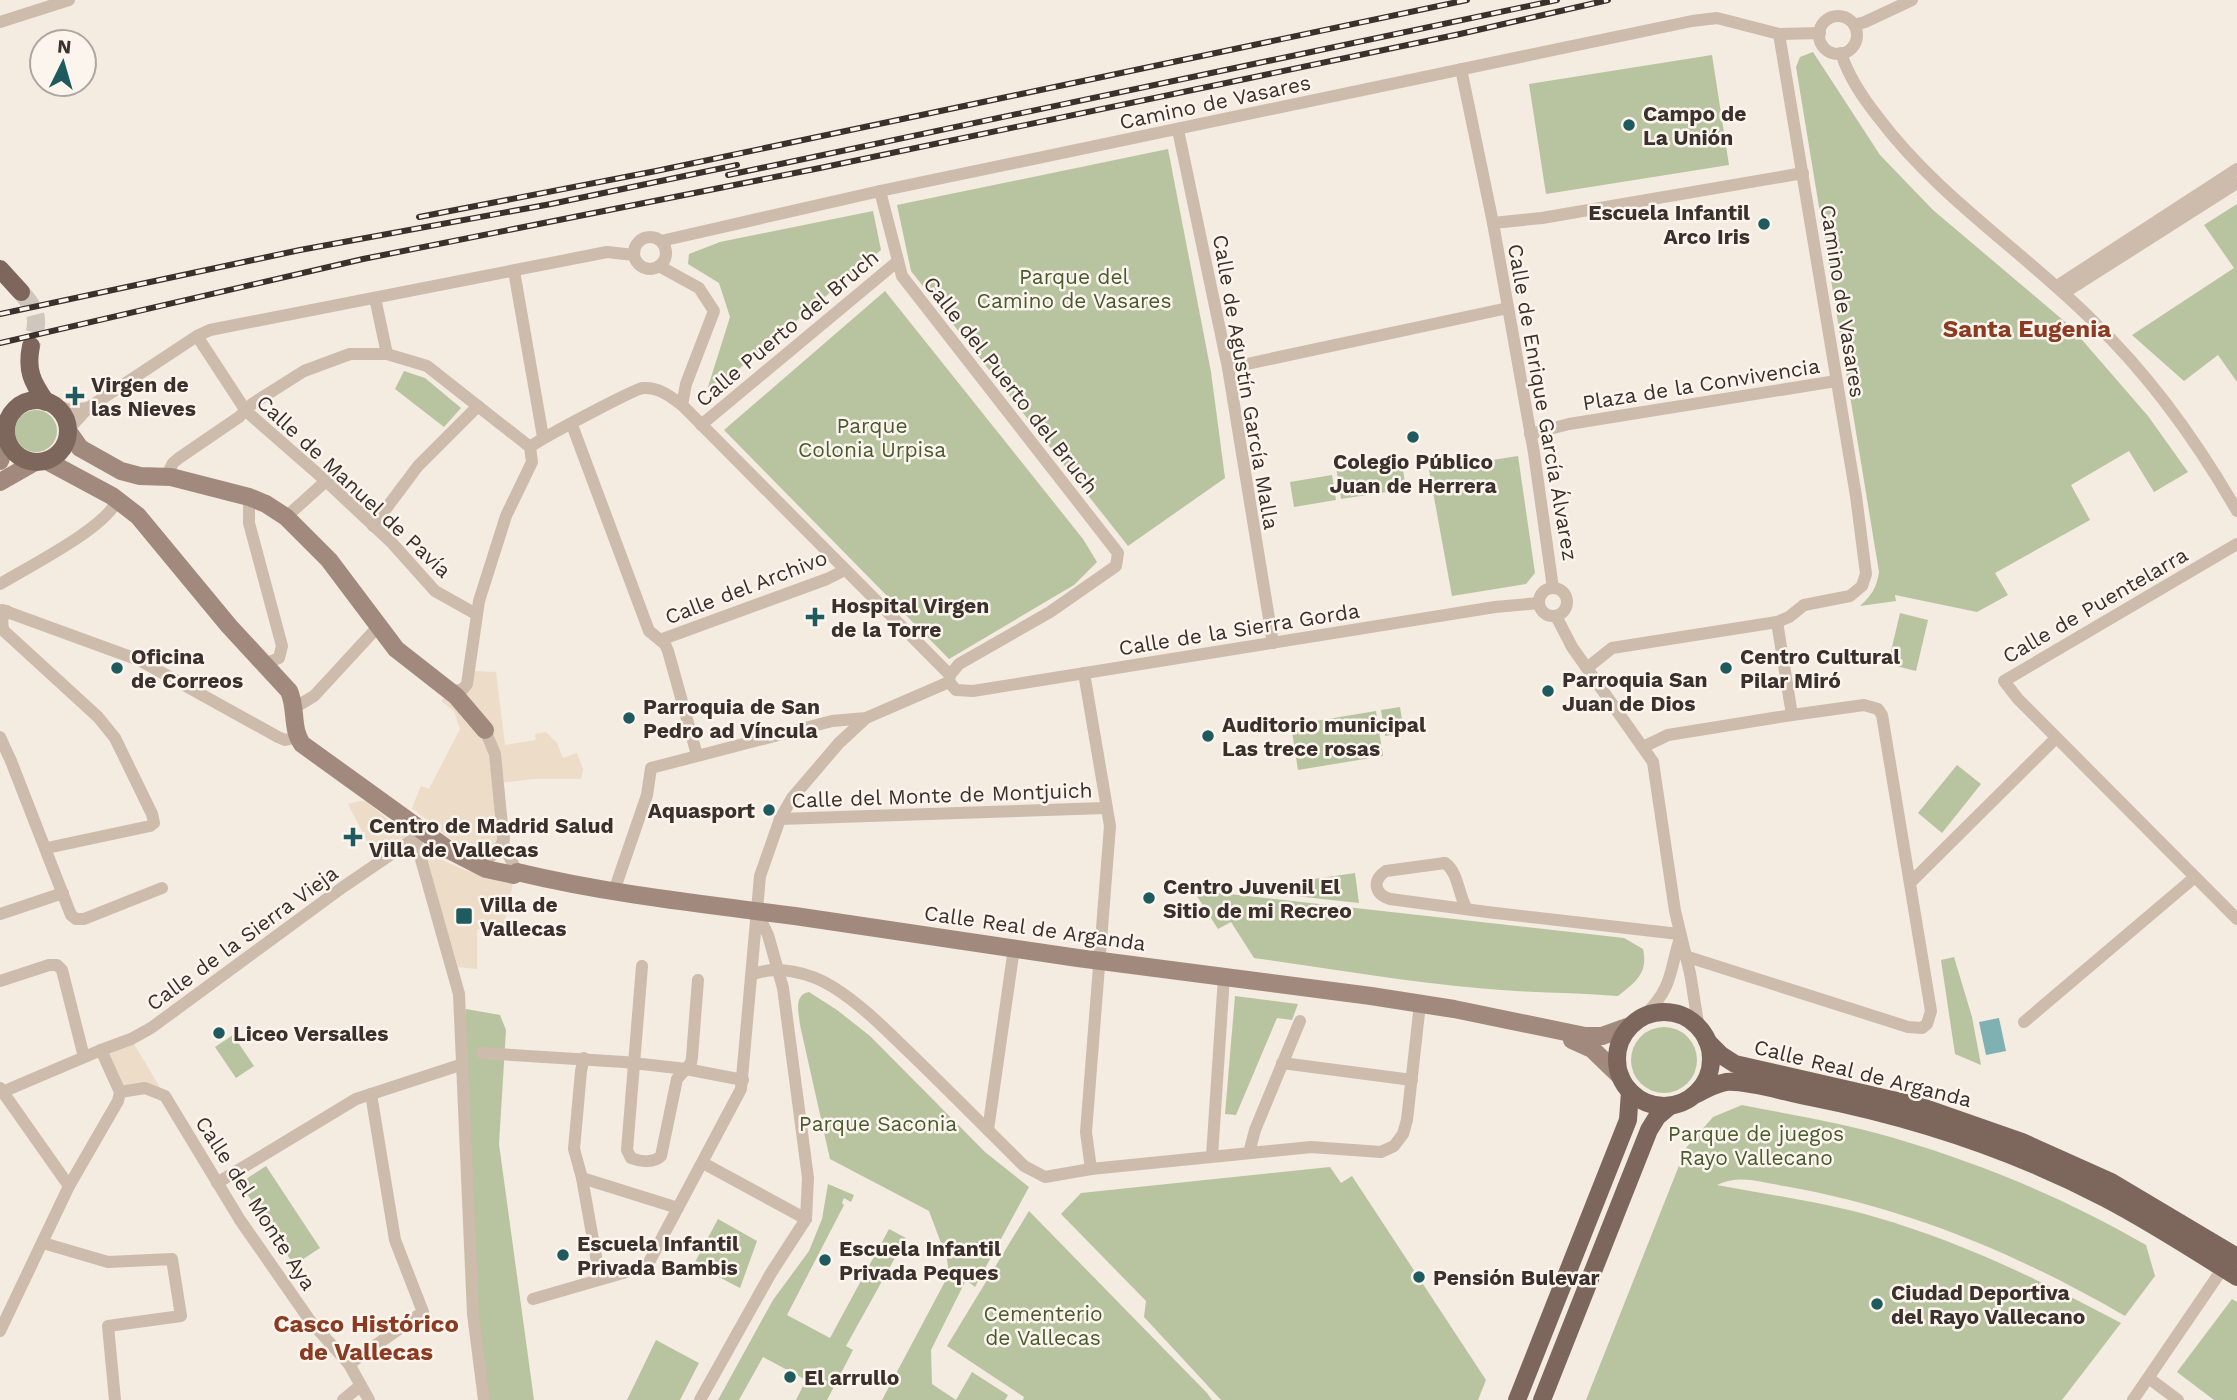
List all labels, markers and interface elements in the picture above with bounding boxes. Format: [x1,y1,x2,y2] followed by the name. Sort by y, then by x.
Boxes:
[28,28,98,98] north arrow
[56,34,72,59] text: N
[1117,70,1313,134] street label: Camino de Vasares
[1643,101,1746,150] place label: Campo de La Unión
[1621,117,1637,133] marker: Campo de La Unión
[1588,200,1750,249] place label: Escuela Infantil Arco Iris
[1815,203,1871,399] street label: Camino de Vasares
[1756,216,1772,232] marker: Escuela Infantil Arco Iris
[1208,232,1284,532] street label: Calle de Agustín García Malla
[1503,242,1583,562] street label: Calle de Enrique García Álvarez
[691,244,883,412] street label: Calle Puerto del Bruch
[977,264,1171,313] park label: Parque del Camino de Vasares
[918,271,1104,499] street label: Calle del Puerto del Bruch
[1943,315,2111,343] district label: Santa Eugenia
[1581,353,1822,415] street label: Plaza de la Convivencia
[91,372,196,421] place label: Virgen de las Nieves
[65,386,85,406] marker: Virgen de las Nieves
[252,389,456,583] street label: Calle de Manuel de Pavía
[798,413,946,462] park label: Parque Colonia Urpisa
[1405,429,1421,445] marker: Colegio Público Juan de Herrera
[1329,449,1497,498] place label: Colegio Público Juan de Herrera
[1998,542,2192,668] street label: Calle de Puentelarra
[661,545,831,629] street label: Calle del Archivo
[831,593,989,642] place label: Hospital Virgen de la Torre
[1117,598,1361,660] street label: Calle de la Sierra Gorda
[805,607,825,627] marker: Hospital Virgen de la Torre
[131,644,243,693] place label: Oficina de Correos
[1740,644,1900,693] place label: Centro Cultural Pilar Miró
[109,660,125,676] marker: Oficina de Correos
[1718,660,1734,676] marker: Centro Cultural Pilar Miró
[1562,667,1708,716] place label: Parroquia San Juan de Dios
[1540,683,1556,699] marker: Parroquia San Juan de Dios
[643,694,820,743] place label: Parroquia de San Pedro ad Víncula
[621,710,637,726] marker: Parroquia de San Pedro ad Víncula
[1222,712,1426,761] place label: Auditorio municipal Las trece rosas
[1200,728,1216,744] marker: Auditorio municipal Las trece rosas
[791,777,1093,813] street label: Calle del Monte de Montjuich
[648,798,755,823] place label: Aquasport
[761,802,777,818] marker: Aquasport
[369,813,614,862] place label: Centro de Madrid Salud Villa de Vallecas
[343,827,363,847] marker: Centro de Madrid Salud Villa de Vallecas
[141,860,343,1016] street label: Calle de la Sierra Vieja
[1163,874,1352,923] place label: Centro Juvenil El Sitio de mi Recreo
[1141,890,1157,906] marker: Centro Juvenil El Sitio de mi Recreo
[480,892,566,941] place label: Villa de Vallecas
[923,900,1148,956] street label: Calle Real de Arganda
[454,906,474,926] marker: Villa de Vallecas
[233,1021,388,1046] place label: Liceo Versalles
[211,1025,227,1041] marker: Liceo Versalles
[1752,1034,1975,1112] street label: Calle Real de Arganda
[190,1111,322,1295] street label: Calle del Monte Aya
[799,1111,957,1136] park label: Parque Saconia
[1668,1121,1844,1170] park label: Parque de juegos Rayo Vallecano
[577,1231,739,1280] place label: Escuela Infantil Privada Bambis
[839,1236,1001,1285] place label: Escuela Infantil Privada Peques
[555,1247,571,1263] marker: Escuela Infantil Privada Bambis
[817,1252,833,1268] marker: Escuela Infantil Privada Peques
[1433,1265,1600,1290] place label: Pensión Bulevar
[1411,1269,1427,1285] marker: Pensión Bulevar
[1891,1280,2085,1329] place label: Ciudad Deportiva del Rayo Vallecano
[1869,1296,1885,1312] marker: Ciudad Deportiva del Rayo Vallecano
[983,1301,1103,1350] park label: Cementerio de Vallecas
[273,1310,459,1366] district label: Casco Histórico de Vallecas
[804,1365,899,1390] place label: El arrullo
[782,1369,798,1385] marker: El arrullo

